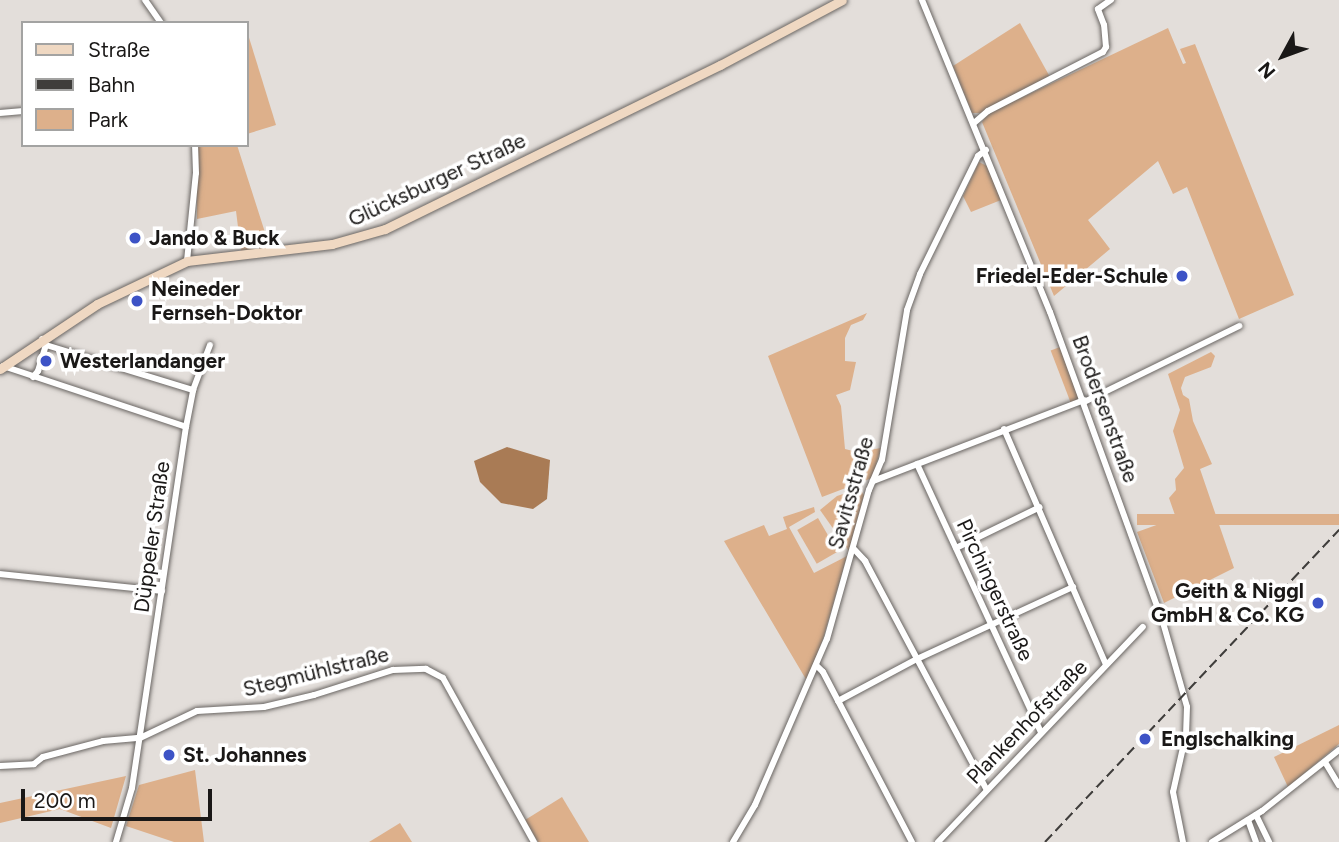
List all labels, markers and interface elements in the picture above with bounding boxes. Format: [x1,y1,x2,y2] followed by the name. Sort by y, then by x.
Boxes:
[21,21,248,147] legend
[1248,21,1318,91] north arrow
[88,37,150,62] text: Straße
[1253,57,1280,83] text: N
[88,72,135,97] text: Bahn
[88,107,128,132] text: Park
[344,128,530,232] street label: Glücksburger Straße
[149,225,280,251] place label: Jando & Buck
[127,230,143,246] marker: Jando & Buck
[976,263,1168,289] place label: Friedel-Eder-Schule
[1174,268,1190,284] marker: Friedel-Eder-Schule
[151,276,303,326] place label: Neineder Fernseh-Doktor
[129,293,145,309] marker: Neineder Fernseh-Doktor
[1067,332,1143,486] street label: Brodersenstraße
[60,348,225,374] place label: Westerlandanger
[38,353,54,369] marker: Westerlandanger
[823,434,879,552] street label: Savitsstraße
[129,460,175,614] street label: Düppeler Straße
[951,515,1039,665] street label: Pirchingerstraße
[1151,578,1304,628] place label: Geith & Niggl GmbH & Co. KG
[1310,595,1326,611] marker: Geith & Niggl GmbH & Co. KG
[240,642,392,702] street label: Stegmühlstraße
[961,655,1093,789] street label: Plankenhofstraße
[1161,726,1294,752] place label: Englschalking
[1135,729,1155,749] marker: Englschalking
[183,742,307,768] place label: St. Johannes
[161,747,177,763] marker: St. Johannes
[24,776,215,820] scale bar
[34,788,96,813] text: 200 m

